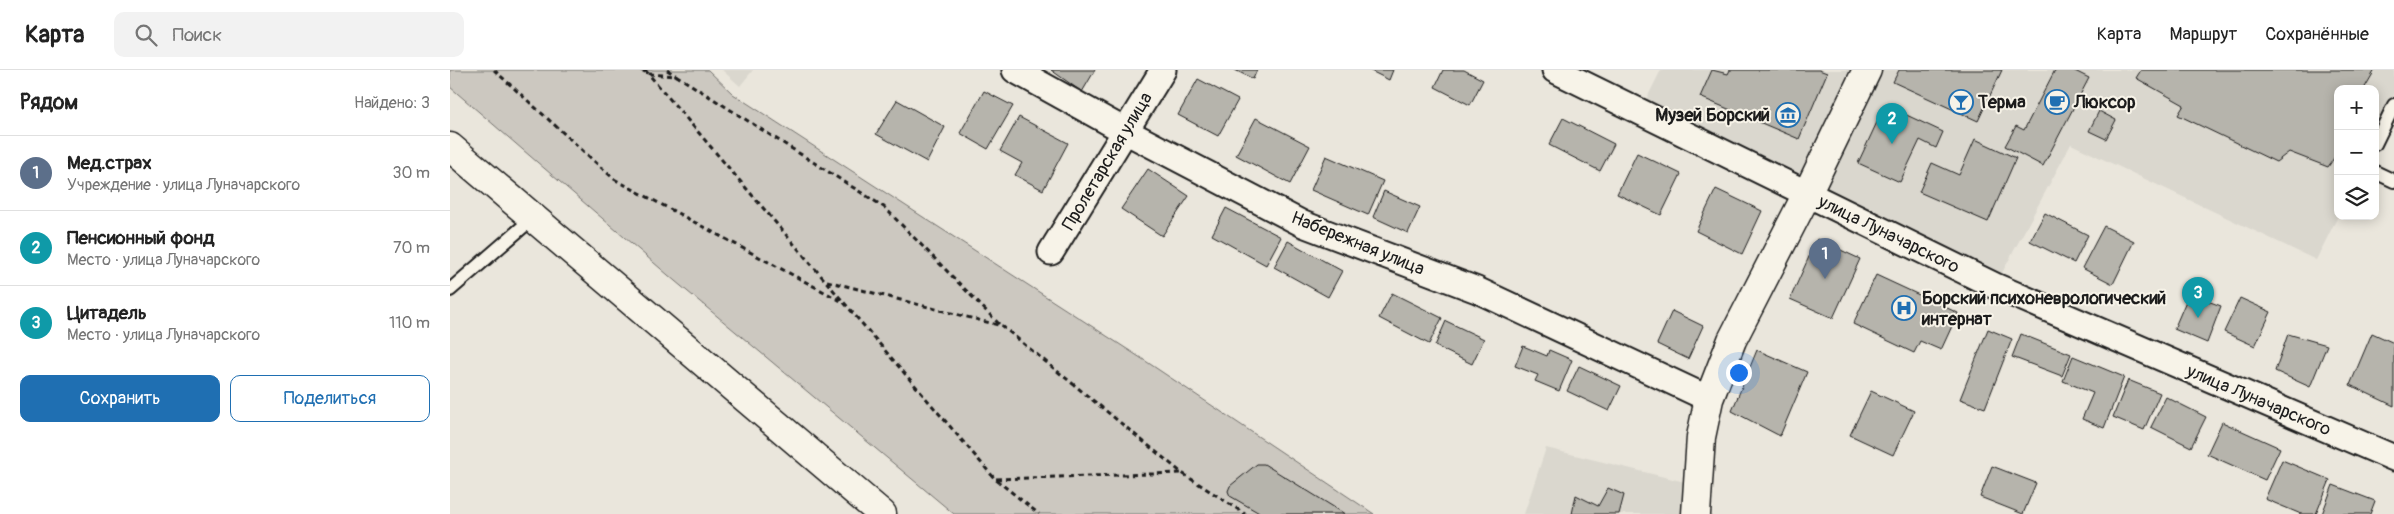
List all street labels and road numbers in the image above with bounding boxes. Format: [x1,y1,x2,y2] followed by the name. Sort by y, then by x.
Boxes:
[1057,88,1158,235] street label: Пролетарская улица
[1813,190,1964,279] street label: улица Луначарского
[1288,206,1428,281] street label: Набережная улица
[2182,359,2335,441] street label: улица Луначарского

